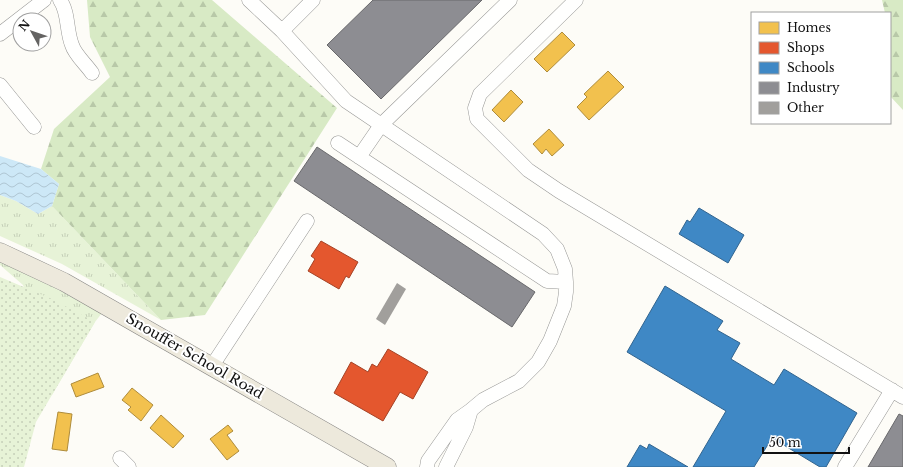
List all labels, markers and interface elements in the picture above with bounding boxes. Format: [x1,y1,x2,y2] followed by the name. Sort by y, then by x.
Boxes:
[12,12,52,52] north arrow
[751,12,891,124] legend
[16,17,33,34] text: N
[787,20,831,35] text: Homes
[787,40,824,55] text: Shops
[787,60,834,75] text: Schools
[787,80,840,95] text: Industry
[787,100,824,115] text: Other
[123,309,267,403] street label: Snouffer School Road
[763,429,849,455] scale bar
[769,435,801,450] text: 50 m

